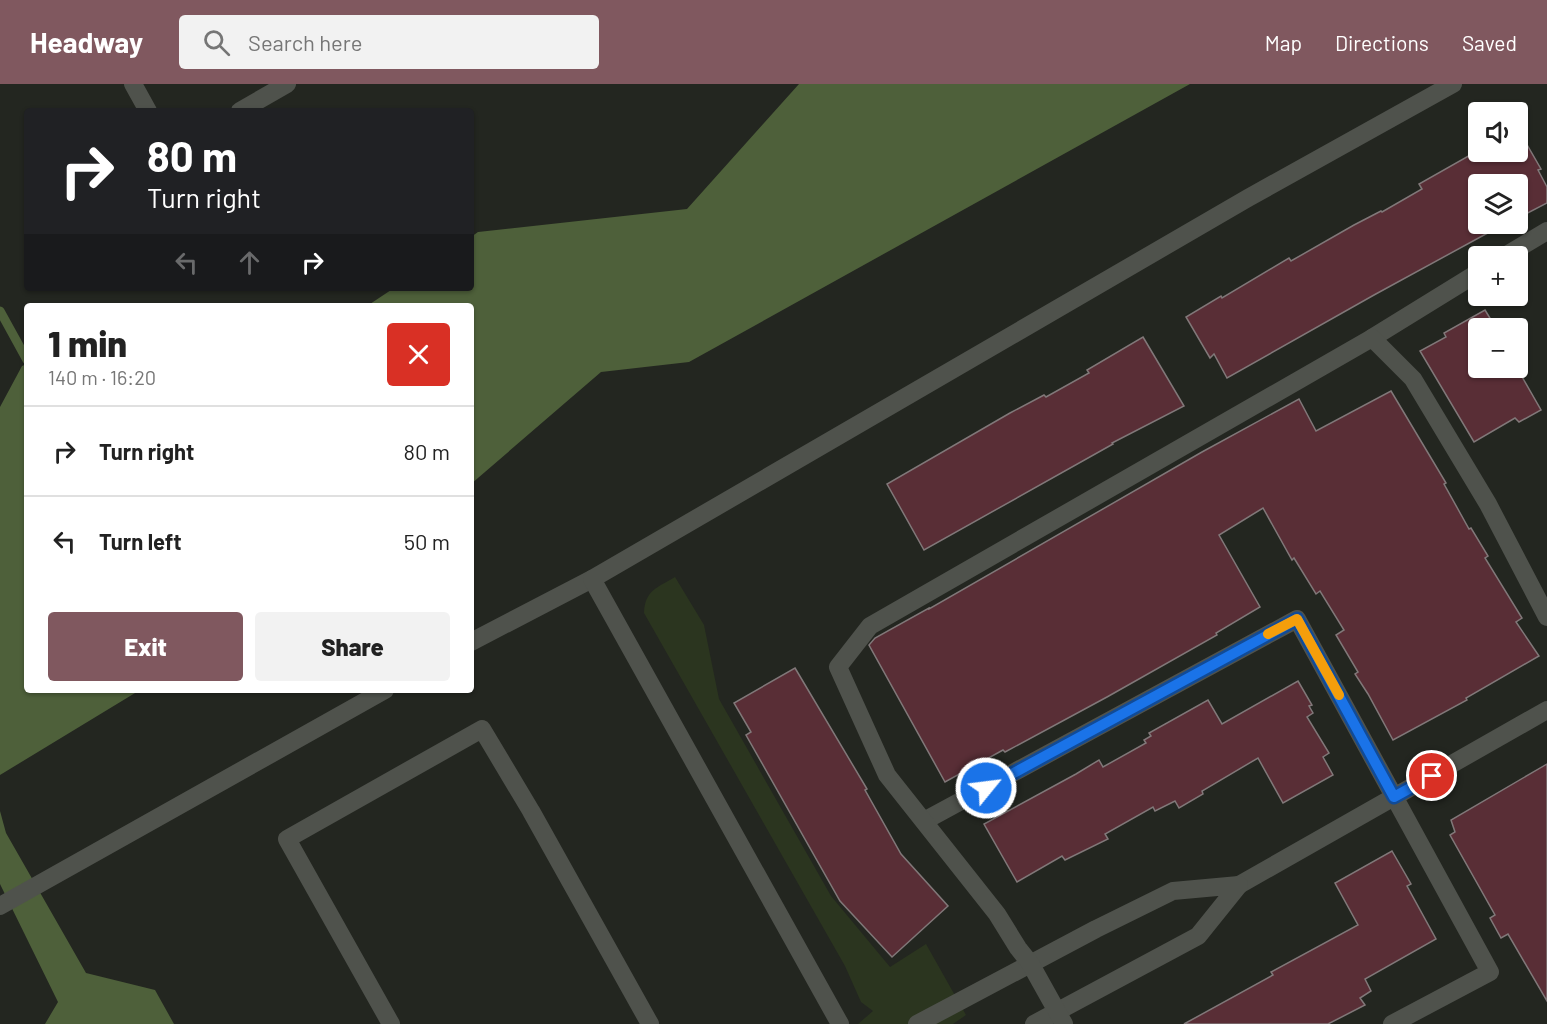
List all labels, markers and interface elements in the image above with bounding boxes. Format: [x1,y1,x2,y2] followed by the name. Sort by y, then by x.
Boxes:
[179,15,599,69] search box
[30,25,143,59] text: Headway
[200,26,233,59] icon: search
[248,29,362,55] text: Search here
[1265,30,1302,55] text: Map
[1335,30,1429,55] text: Directions
[1462,30,1517,55] text: Saved
[1468,102,1528,378] map controls
[1468,102,1528,162] button: sound
[147,130,237,180] text: 80 m
[48,132,126,210] icon: right
[1468,174,1528,234] button: layers
[147,181,261,213] text: Turn right
[170,246,203,279] icon: left
[233,246,266,279] icon: ahead
[296,246,329,279] icon: right
[1468,246,1528,306] button: +
[1468,318,1528,378] button: −
[48,321,127,364] text: 1 min
[387,323,450,386] button: close
[48,365,156,389] text: 140 m · 16:20
[48,435,81,468] icon: right
[99,438,194,464] text: Turn right
[404,438,450,464] text: 80 m
[48,525,81,558] icon: left
[99,528,182,554] text: Turn left
[404,528,450,554] text: 50 m
[48,612,243,681] button: Exit
[255,612,450,681] button: Share
[1406,750,1457,801] pin
[954,756,1018,820] position arrow
[1415,759,1448,792] icon: arrive

